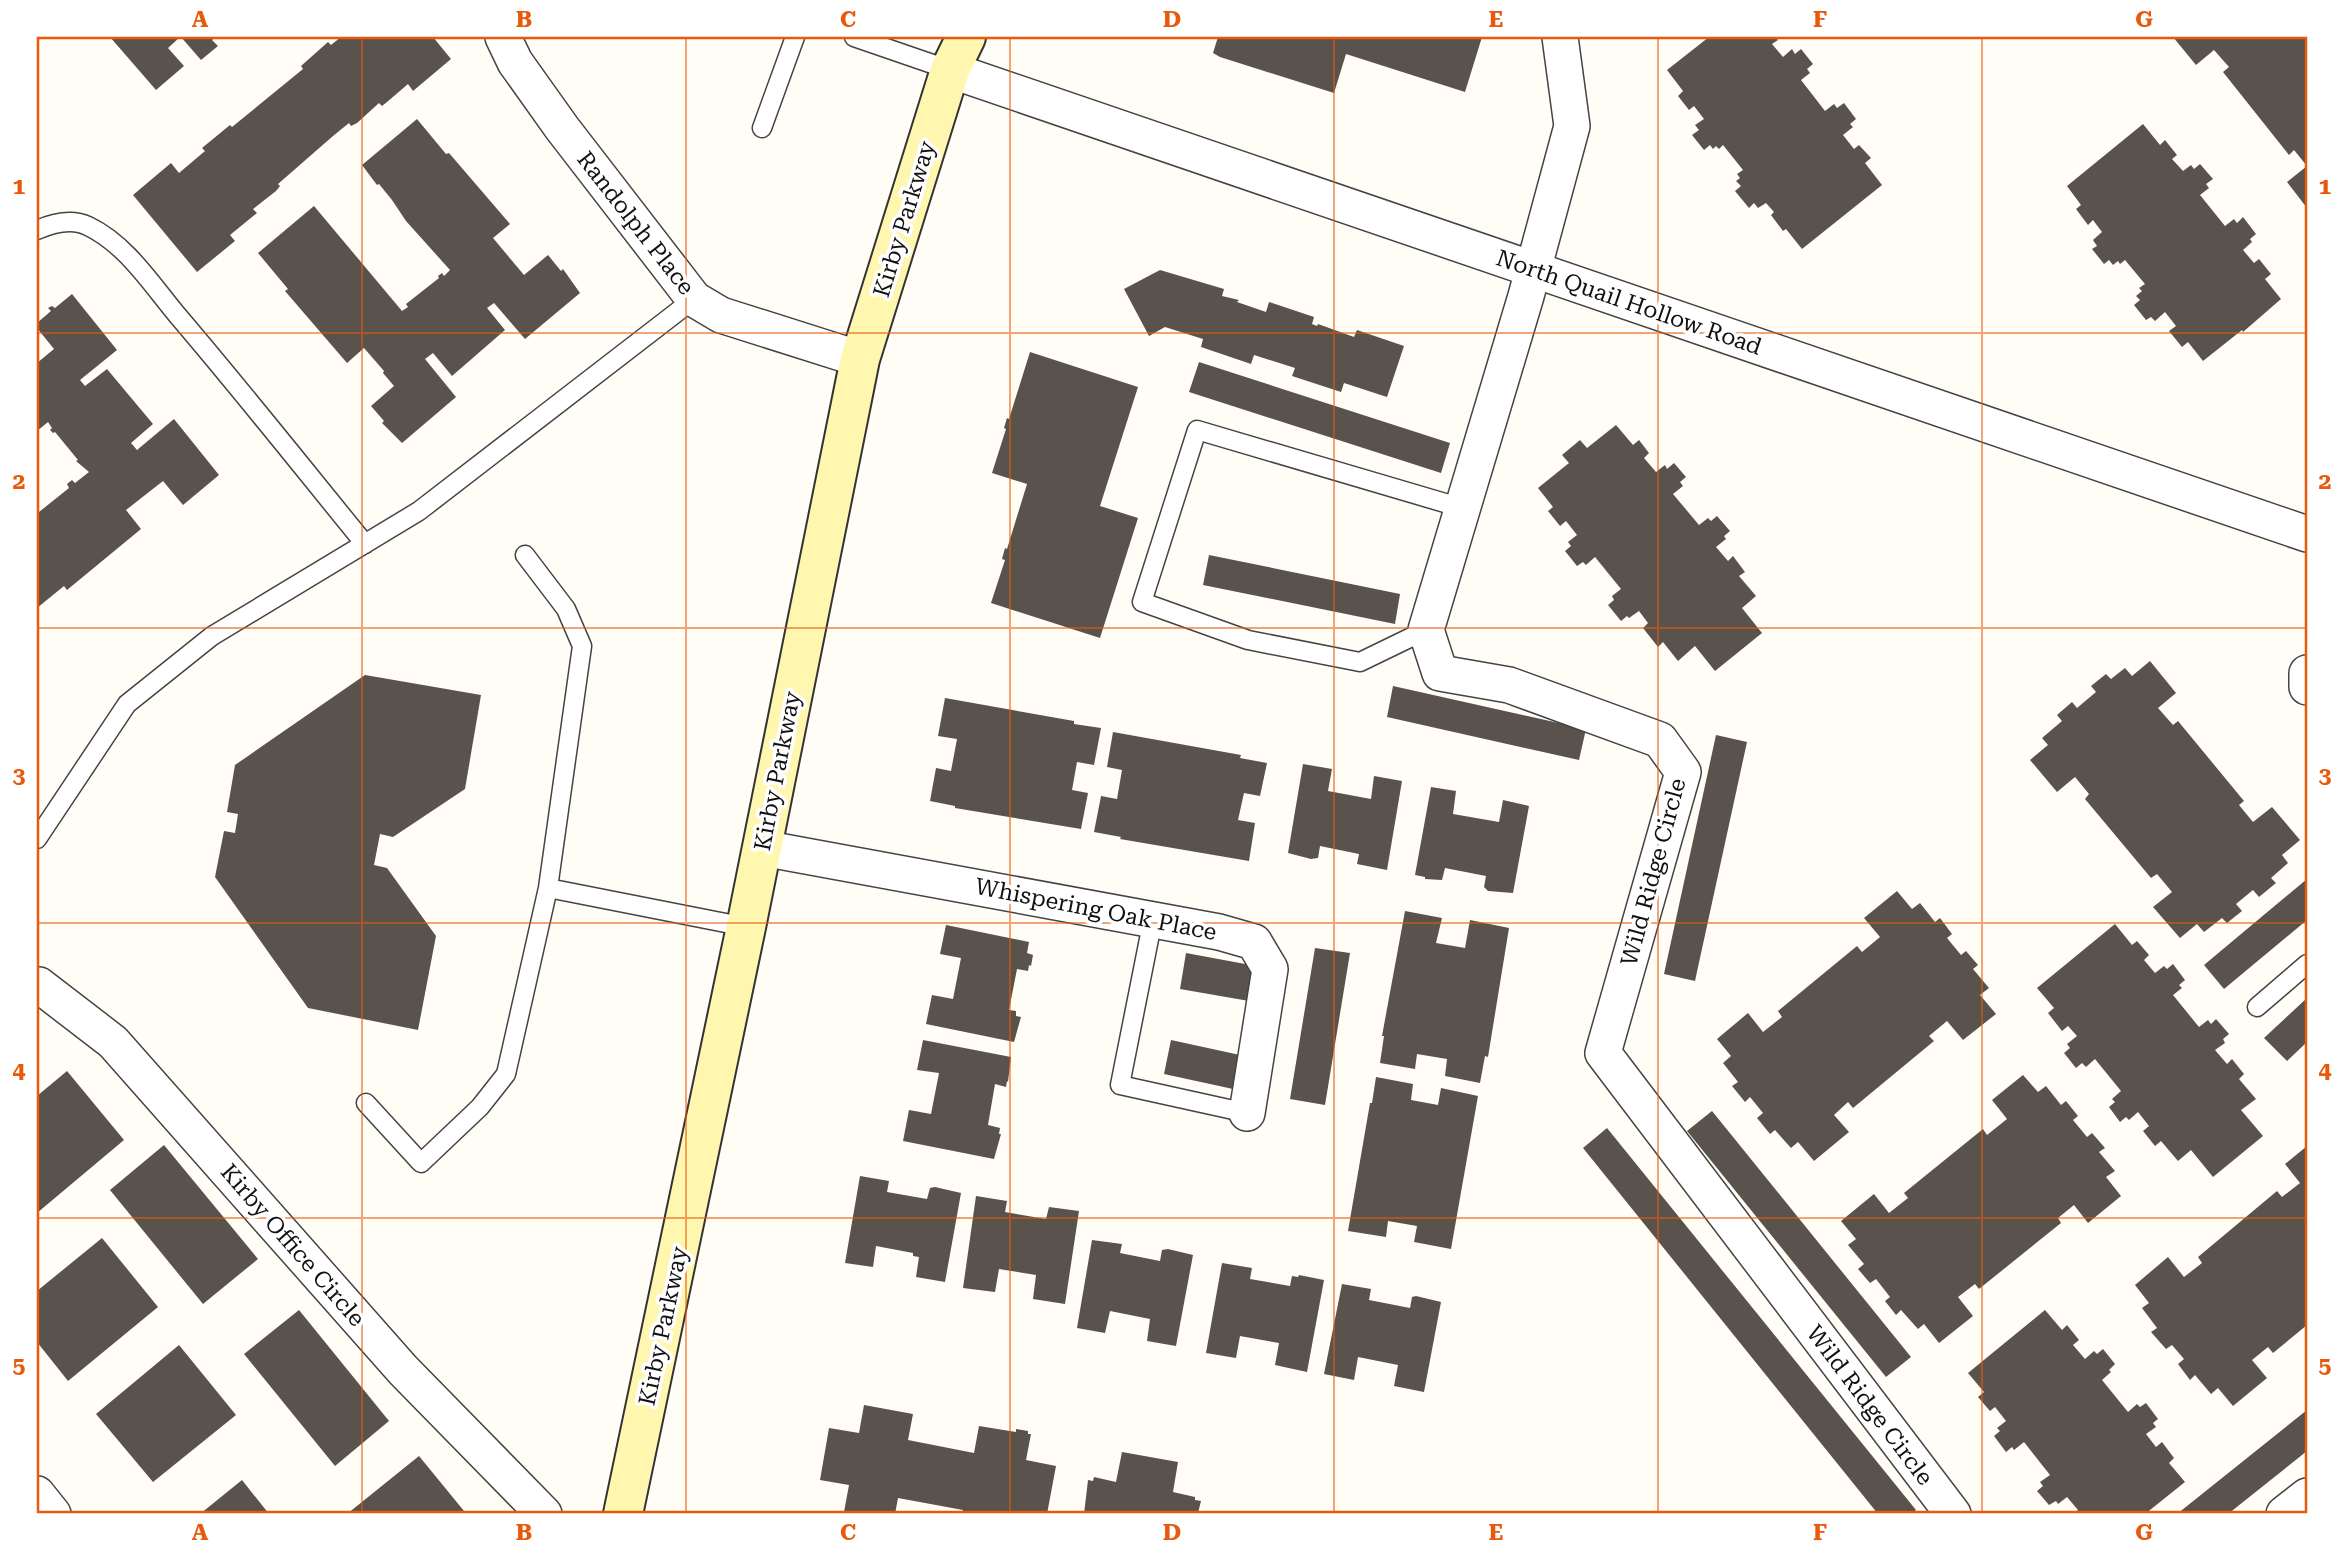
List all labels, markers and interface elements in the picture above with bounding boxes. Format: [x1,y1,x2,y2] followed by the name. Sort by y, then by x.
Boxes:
[192,6,209,33] text: A
[516,6,532,33] text: B
[840,6,856,33] text: C
[1163,6,1181,33] text: D
[1489,6,1503,33] text: E
[1813,6,1827,33] text: F
[2135,6,2153,33] text: G
[868,137,941,301] street label: Kirby Parkway
[571,146,700,300] street label: Randolph Place
[13,173,26,200] text: 1
[2319,173,2332,200] text: 1
[1493,244,1765,361] street label: North Quail Hollow Road
[13,468,25,495] text: 2
[2319,468,2331,495] text: 2
[749,689,806,853] street label: Kirby Parkway
[13,762,26,789] text: 3
[2319,762,2332,789] text: 3
[1615,775,1692,969] street label: Wild Ridge Circle
[973,873,1219,946] street label: Whispering Oak Place
[13,1057,26,1084] text: 4
[2319,1057,2332,1084] text: 4
[215,1159,370,1332] street label: Kirby Office Circle
[633,1244,694,1408] street label: Kirby Parkway
[1801,1320,1939,1491] street label: Wild Ridge Circle
[13,1352,26,1379] text: 5
[2319,1352,2332,1379] text: 5
[192,1519,209,1546] text: A
[516,1519,532,1546] text: B
[840,1519,856,1546] text: C
[1163,1519,1181,1546] text: D
[1489,1519,1503,1546] text: E
[1813,1519,1827,1546] text: F
[2135,1519,2153,1546] text: G

